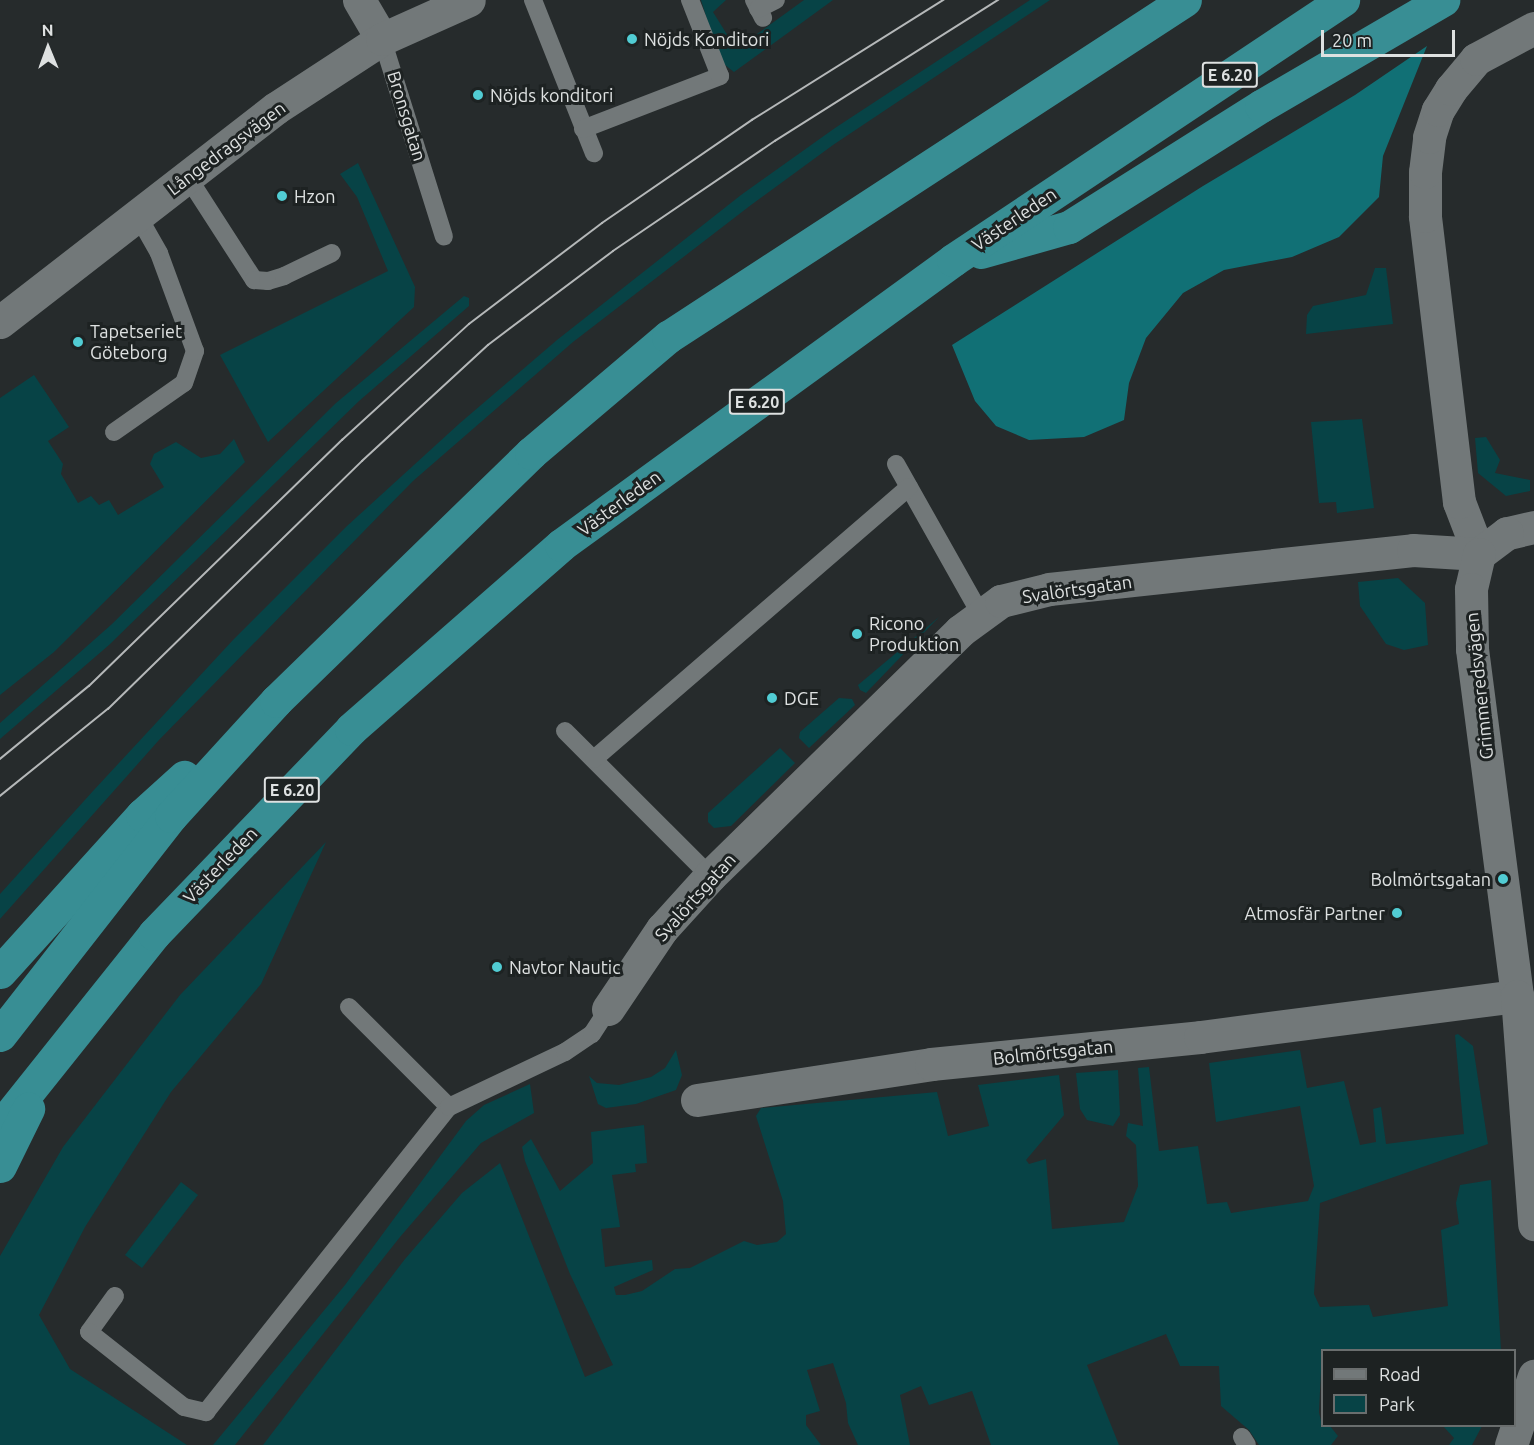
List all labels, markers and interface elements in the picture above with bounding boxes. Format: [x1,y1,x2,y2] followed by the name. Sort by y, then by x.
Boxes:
[18,18,78,78] north arrow
[1324,18,1458,56] scale bar
[42,21,54,39] text: N
[644,28,769,50] place label: Nöjds Konditori
[1332,30,1372,50] text: 20 m
[625,32,639,46] marker: Nöjds Konditori
[1202,62,1258,88] road number: E 6.20
[383,68,431,164] street label: Bronsgatan
[490,84,613,106] place label: Nöjds konditori
[471,88,485,102] marker: Nöjds konditori
[163,97,289,199] street label: Långedragsvägen
[968,183,1060,255] street label: Västerleden
[294,185,335,207] place label: Hzon
[275,189,289,203] marker: Hzon
[90,321,182,364] place label: Tapetseriet Göteborg
[71,335,85,349] marker: Tapetseriet Göteborg
[728,389,786,415] road number: E 6.20
[573,466,665,540] street label: Västerleden
[1021,571,1133,607] street label: Svalörtsgatan
[1461,611,1497,761] street label: Grimmeredsvägen
[869,613,959,656] place label: Ricono Produktion
[850,627,864,641] marker: Ricono Produktion
[784,687,819,709] place label: DGE
[765,691,779,705] marker: DGE
[264,777,320,803] road number: E 6.20
[178,822,262,908] street label: Västerleden
[650,849,740,945] street label: Svalörtsgatan
[1370,868,1491,890] place label: Bolmörtsgatan
[1496,872,1510,886] marker: Bolmörtsgatan
[1245,902,1385,924] place label: Atmosfär Partner
[1390,906,1404,920] marker: Atmosfär Partner
[509,956,621,978] place label: Navtor Nautic
[490,960,504,974] marker: Navtor Nautic
[992,1035,1114,1069] street label: Bolmörtsgatan
[1321,1349,1516,1427] legend
[1379,1364,1421,1384] text: Road
[1379,1394,1415,1414] text: Park

